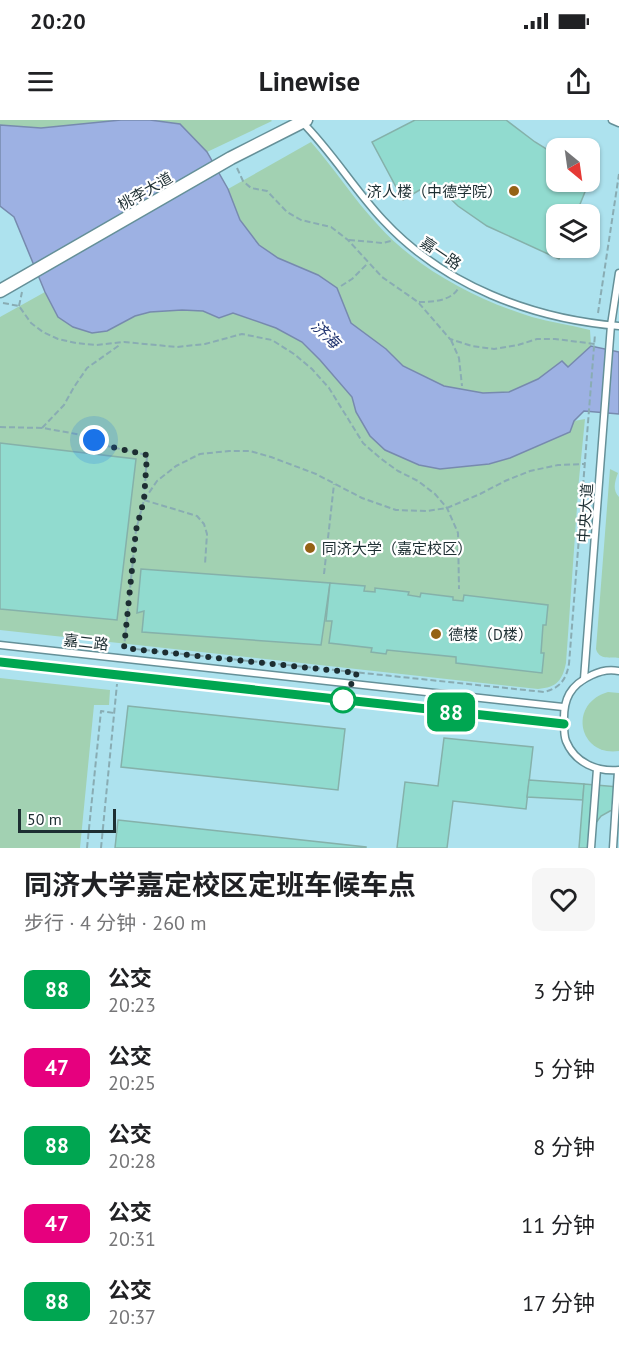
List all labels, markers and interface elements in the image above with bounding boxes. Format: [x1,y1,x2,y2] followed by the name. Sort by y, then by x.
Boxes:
[30,7,86,35] text: 20:20
[259,64,360,98] text: Linewise
[24,65,57,98] icon: menu
[562,65,595,98] icon: share
[546,138,600,192] north arrow
[546,138,600,258] map controls
[114,168,176,214] street label: 桃李大道
[367,182,502,201] place label: 济人楼（中德学院）
[507,184,521,198] marker: 济人楼（中德学院）
[546,204,600,258] button: layers
[417,233,465,273] street label: 嘉一路
[308,316,346,354] water label: 济海
[79,425,109,455] your location
[573,482,597,544] street label: 中央大道
[322,539,472,558] place label: 同济大学（嘉定校区）
[303,541,317,555] marker: 同济大学（嘉定校区）
[448,625,533,644] place label: 德楼（D楼）
[429,627,443,641] marker: 德楼（D楼）
[63,630,109,654] street label: 嘉二路
[330,687,356,713] unlabelled marker
[424,692,478,732] line badge: 88
[439,699,463,726] text: 88
[18,806,116,834] scale bar
[27,809,62,829] text: 50 m
[24,866,416,903] text: 同济大学嘉定校区定班车候车点
[532,868,595,931] button: heart
[24,910,207,936] text: 步行 · 4 分钟 · 260 m
[108,964,152,992] text: 公交
[45,976,69,1003] text: 88
[533,977,595,1005] text: 3 分钟
[108,992,156,1018] text: 20:23
[108,1042,152,1070] text: 公交
[45,1054,69,1081] text: 47
[533,1055,595,1083] text: 5 分钟
[108,1070,156,1096] text: 20:25
[108,1120,152,1148] text: 公交
[45,1132,69,1159] text: 88
[533,1133,595,1161] text: 8 分钟
[108,1148,156,1174] text: 20:28
[108,1198,152,1226] text: 公交
[45,1210,69,1237] text: 47
[521,1211,595,1239] text: 11 分钟
[108,1226,156,1252] text: 20:31
[108,1276,152,1304] text: 公交
[45,1288,69,1315] text: 88
[522,1289,595,1317] text: 17 分钟
[108,1304,156,1330] text: 20:37

